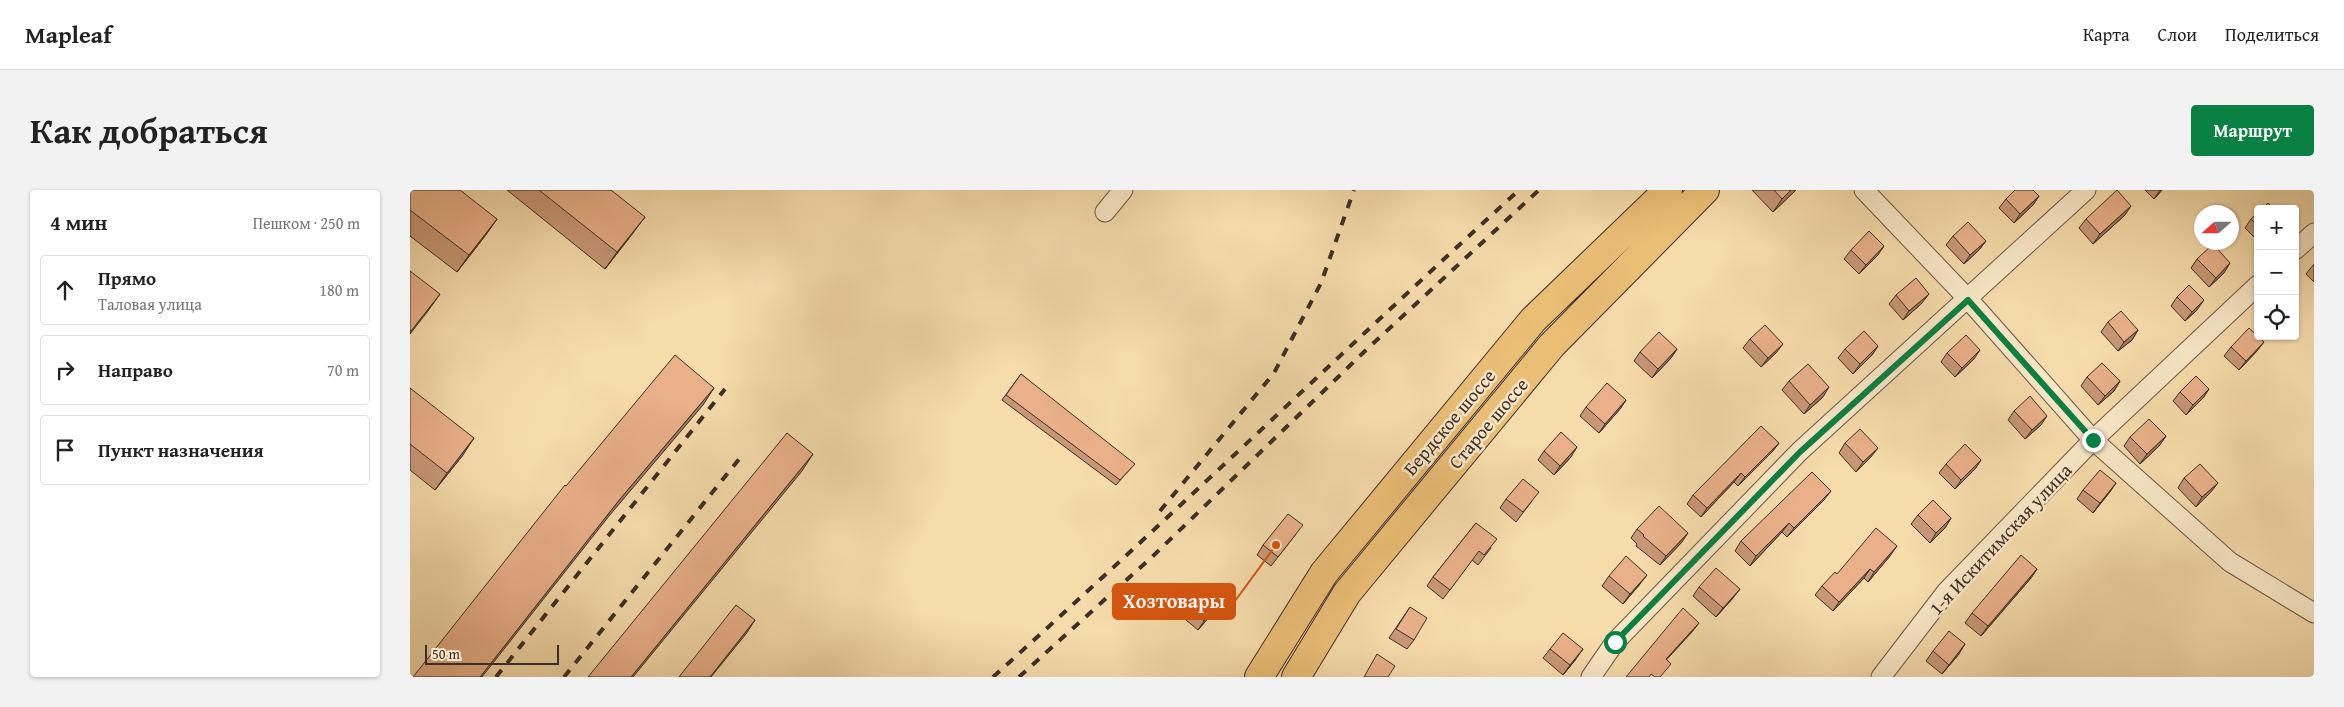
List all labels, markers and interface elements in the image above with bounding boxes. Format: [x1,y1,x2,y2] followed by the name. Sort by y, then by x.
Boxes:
[25,17,112,52] text: Mapleaf
[2083,21,2130,48] text: Карта
[2158,21,2197,48] text: Слои
[2225,21,2319,48] text: Поделиться
[30,105,268,156] text: Как добраться
[2191,105,2314,156] button: Маршрут
[2194,205,2239,250] north arrow
[2254,205,2299,340] map controls
[2254,205,2299,250] button: +
[50,207,107,238] text: 4 мин
[253,211,360,235] text: Пешком · 250 m
[2254,250,2299,295] button: −
[98,264,156,292] text: Прямо
[51,276,79,304] icon: ahead
[319,278,359,302] text: 180 m
[98,292,202,316] text: Таловая улица
[2254,295,2299,340] button: locate
[51,356,79,384] icon: right
[98,356,173,384] text: Направо
[327,358,359,382] text: 70 m
[1396,363,1502,481] street label: Бердское шоссе
[1441,371,1535,475] street label: Старое шоссе
[2082,429,2105,452] route end
[51,436,79,464] icon: arrive
[98,436,264,464] text: Пункт назначения
[1922,457,2078,621] street label: 1-я Искитимская улица
[1113,584,1235,619] callout: Хозтовары
[1123,586,1225,615] text: Хозтовары
[1604,631,1627,654] route start
[425,642,559,665] scale bar
[432,644,460,664] text: 50 m

